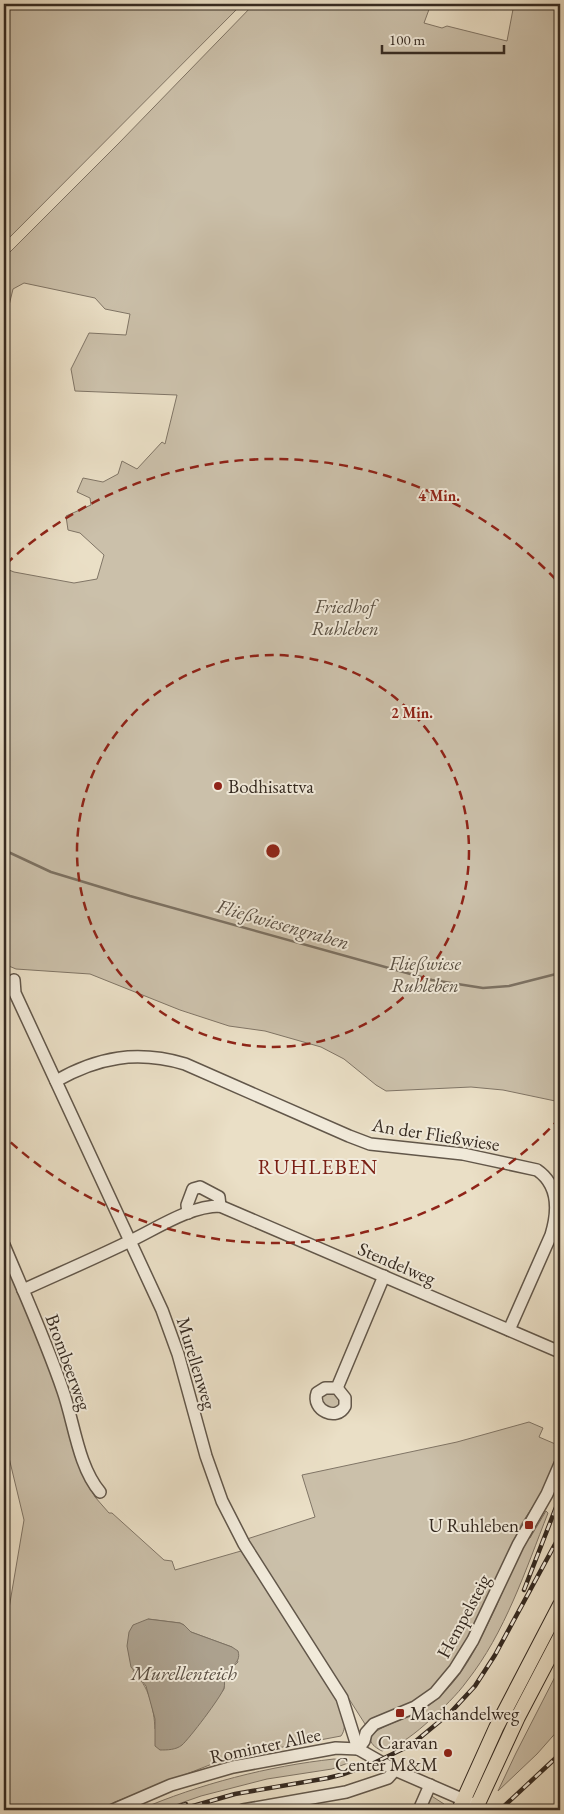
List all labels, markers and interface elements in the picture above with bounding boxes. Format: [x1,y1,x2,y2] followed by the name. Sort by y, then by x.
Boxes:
[382,22,504,54] scale bar
[389,30,426,49] text: 100 m
[418,486,460,505] text: 4 Min.
[311,594,379,641] park label: Friedhof Ruhleben
[391,703,433,722] text: 2 Min.
[228,774,314,799] place label: Bodhisattva
[212,780,224,792] marker: Bodhisattva
[264,842,282,860] centre of rings
[213,892,352,955] water label: Fließwiesengraben
[388,951,461,998] park label: Fließwiese Ruhleben
[369,1112,501,1157] street label: An der Fließwiese
[258,1153,378,1180] district label: RUHLEBEN
[354,1236,440,1291] street label: Stendelweg
[40,1311,98,1414] street label: Brombeerweg
[171,1314,223,1413] street label: Murellenweg
[429,1513,519,1538] place label: U Ruhleben
[523,1519,535,1531] marker: U Ruhleben
[431,1569,496,1663] street label: Hempelsteig
[130,1660,237,1686] water label: Murellenteich
[410,1701,520,1726] place label: Machandelweg
[394,1707,406,1719] marker: Machandelweg
[207,1722,323,1769] street label: Rominter Allee
[335,1730,438,1777] place label: Caravan Center M&M
[442,1747,454,1759] marker: Caravan Center M&M

